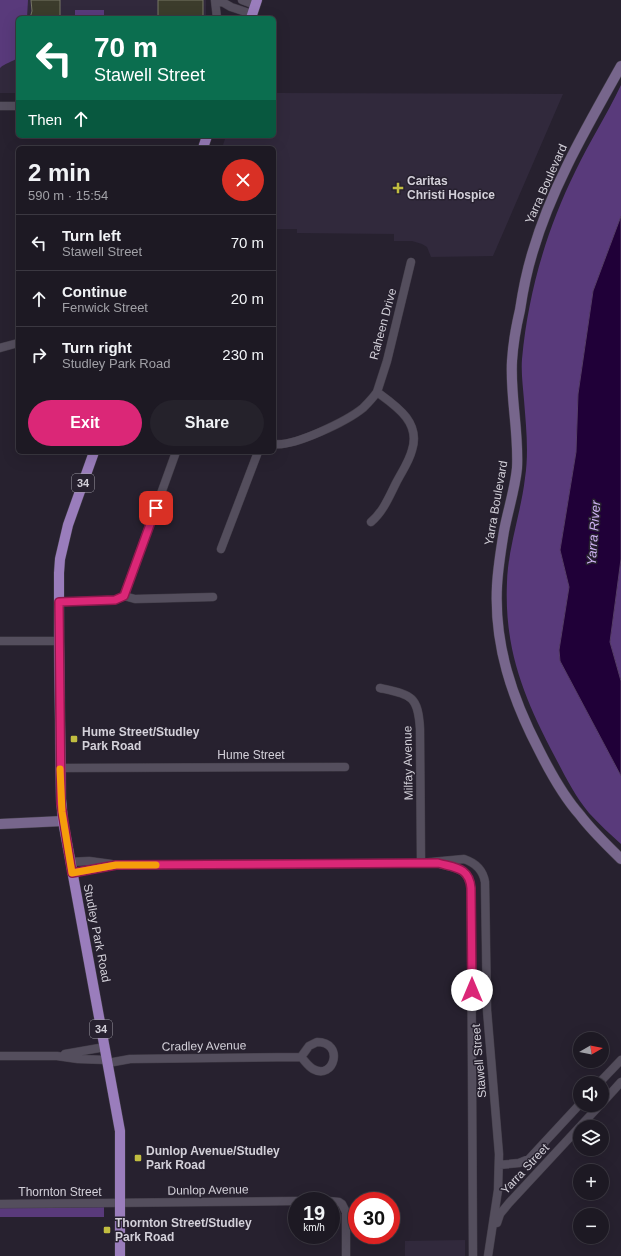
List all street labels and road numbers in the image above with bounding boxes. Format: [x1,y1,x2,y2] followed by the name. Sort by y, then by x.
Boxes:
[522,142,570,226] street label: Yarra Boulevard
[367,286,399,361] street label: Raheen Drive
[482,460,510,546] street label: Yarra Boulevard
[72,474,94,492] road number: 34
[400,725,416,800] street label: Milfay Avenue
[217,748,285,762] street label: Hume Street
[81,883,113,983] street label: Studley Park Road
[90,1020,112,1038] road number: 34
[469,1023,489,1098] street label: Stawell Street
[162,1038,247,1054] street label: Cradley Avenue
[498,1140,552,1197] street label: Yarra Street
[167,1182,249,1198] street label: Dunlop Avenue
[18,1185,102,1199] street label: Thornton Street

